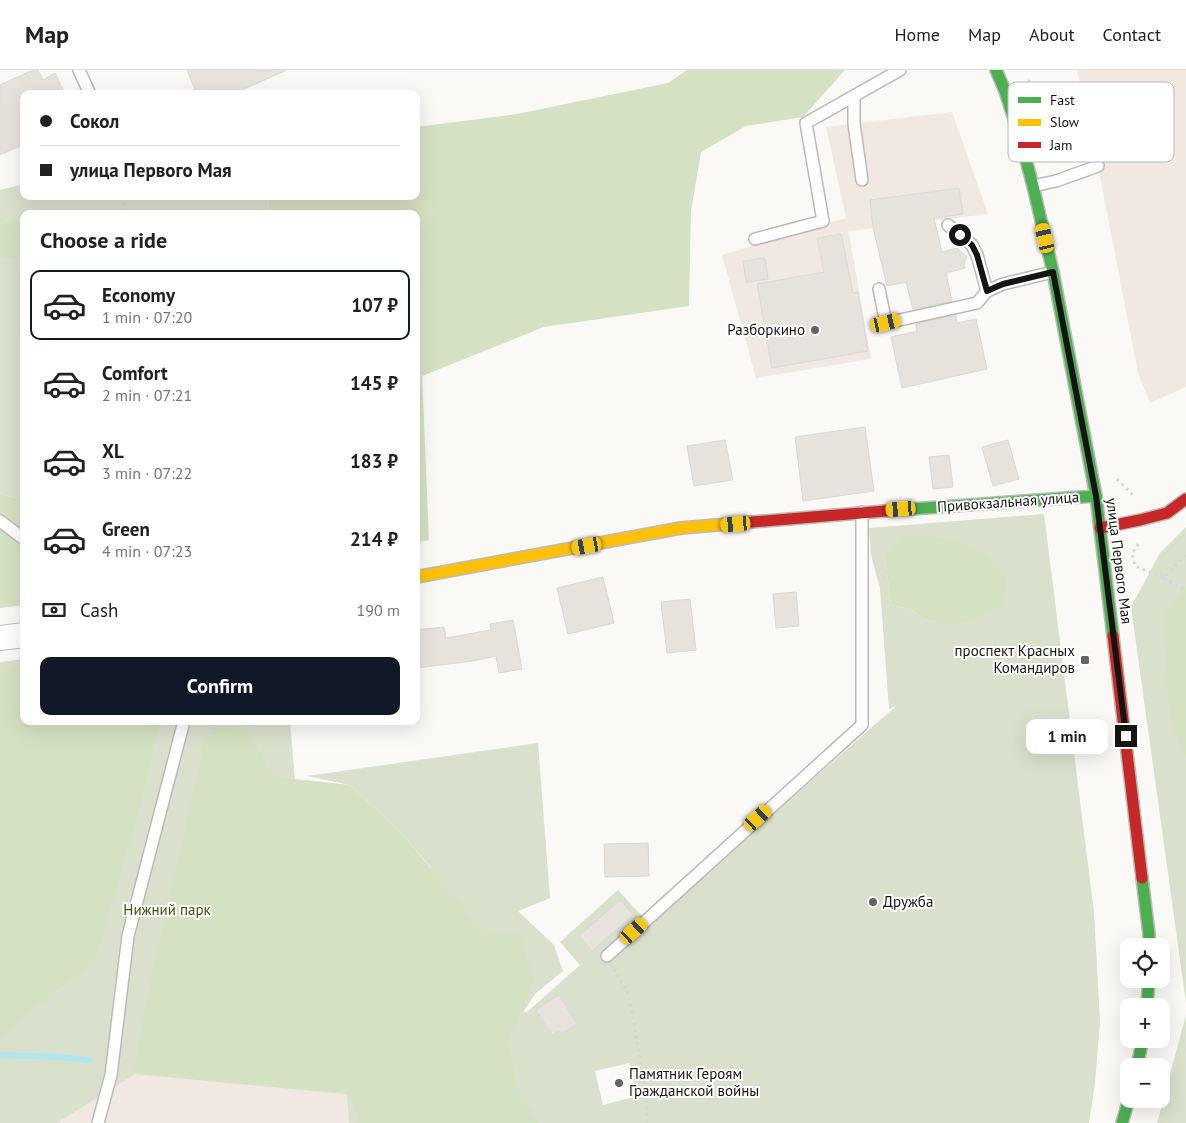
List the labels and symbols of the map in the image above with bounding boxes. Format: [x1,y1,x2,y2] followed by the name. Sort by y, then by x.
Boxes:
[1008,82,1174,162] legend
[1050,91,1075,109] text: Fast
[1050,113,1080,131] text: Slow
[1049,136,1072,154] text: Jam
[1034,222,1055,254] car
[949,224,971,246] route start
[869,312,902,334] car
[727,320,805,339] place label: Разборкино
[809,324,821,336] marker: Разборкино
[936,487,1080,516] street label: Привокзальная улица
[1102,497,1137,625] street label: улица Первого Мая
[885,500,916,518] car
[720,515,751,533] car
[570,536,603,556] car
[955,641,1075,677] place label: проспект Красных Командиров
[1079,654,1091,666] marker: проспект Красных Командиров
[1026,718,1108,754] callout: 1 min
[1115,725,1137,747] route end
[741,802,774,834] car
[883,892,933,911] place label: Дружба
[867,896,879,908] marker: Дружба
[123,900,212,919] park label: Нижний парк
[617,915,650,947] car
[629,1064,759,1100] place label: Памятник Героям Гражданской войны
[613,1077,625,1089] marker: Памятник Героям Гражданской войны

